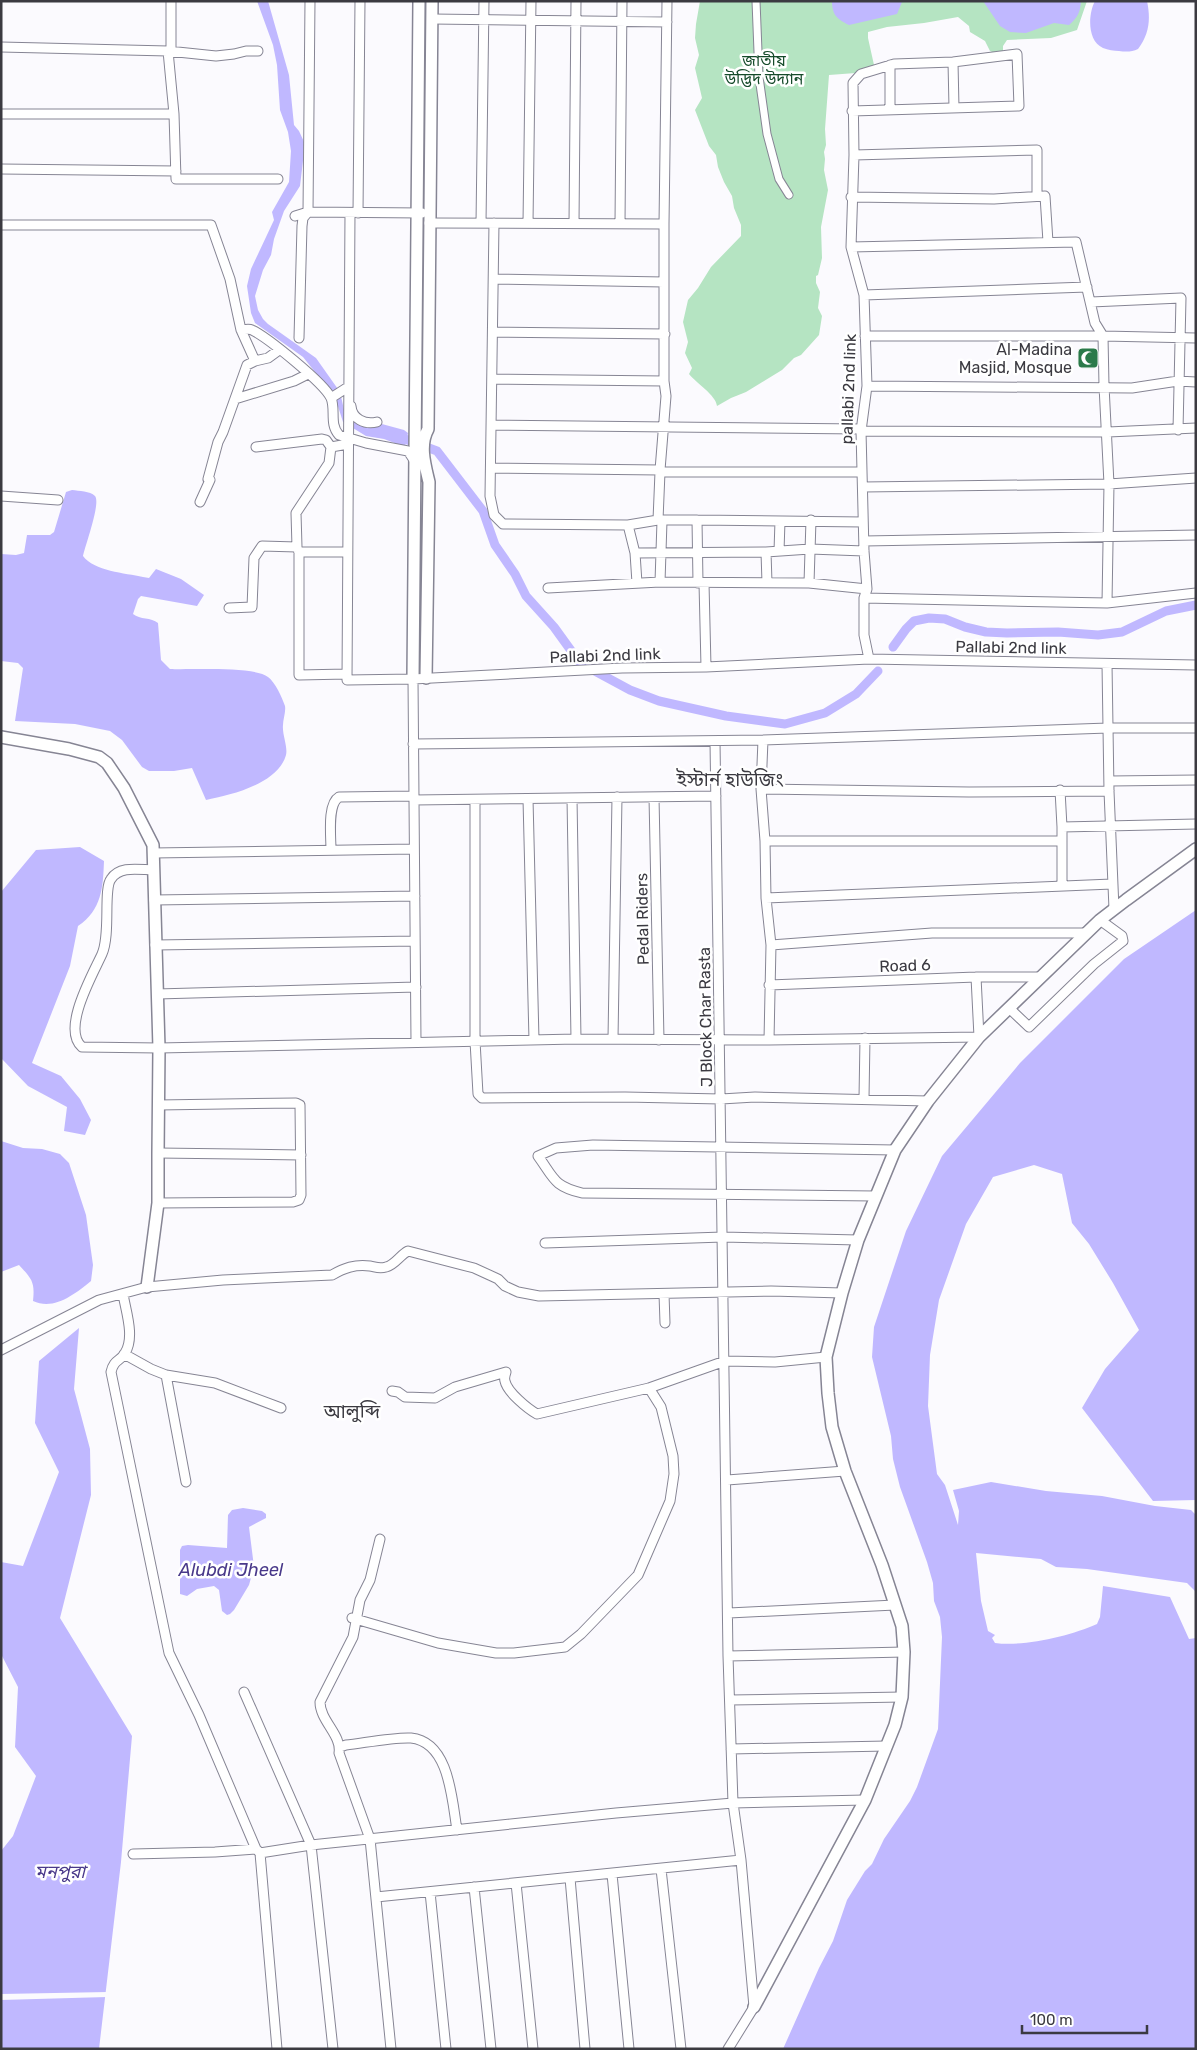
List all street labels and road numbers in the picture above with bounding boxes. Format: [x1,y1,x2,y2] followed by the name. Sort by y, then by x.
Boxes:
[837,333,860,445] street label: pallabi 2nd link
[955,637,1067,658] street label: Pallabi 2nd link
[549,644,662,667] street label: Pallabi 2nd link
[632,873,653,965] street label: Pedal Riders
[695,947,716,1087] street label: J Block Char Rasta
[879,955,931,976] street label: Road 6

